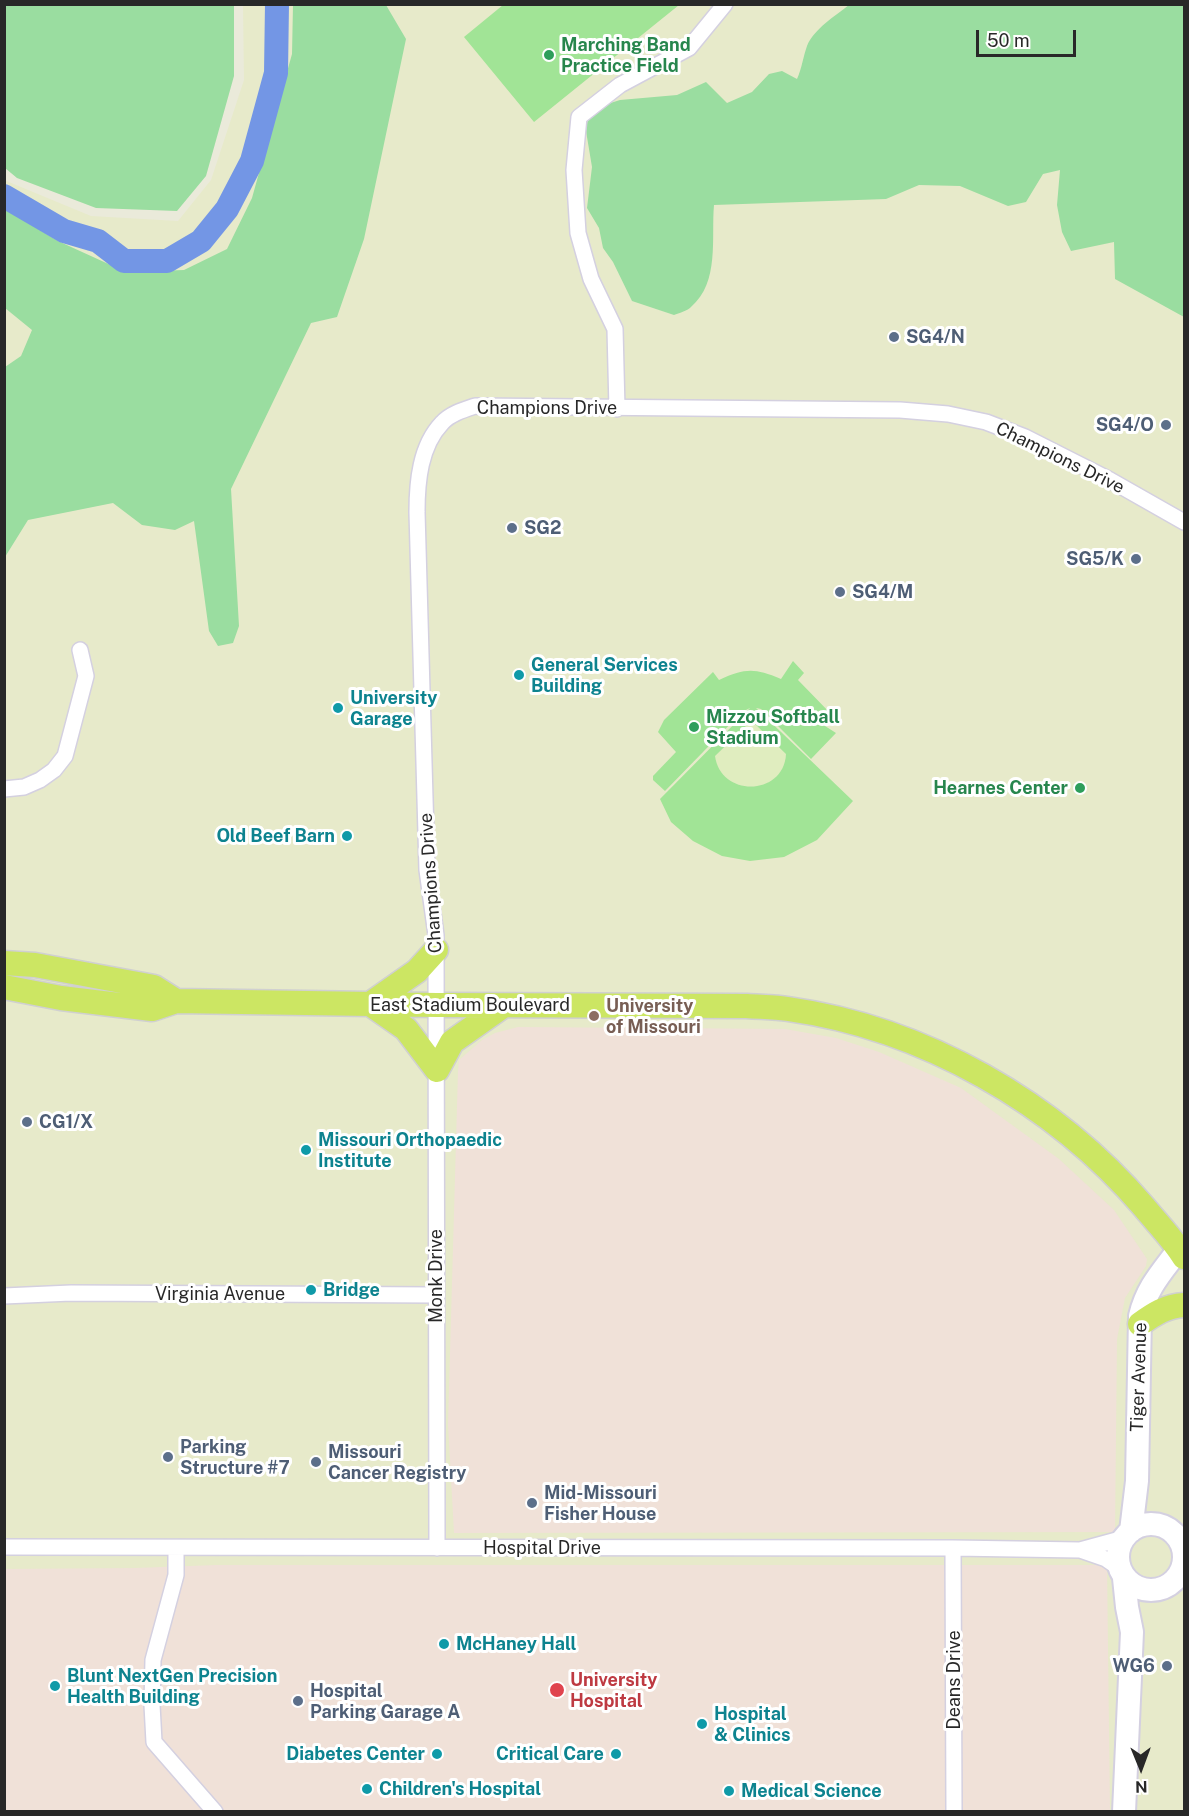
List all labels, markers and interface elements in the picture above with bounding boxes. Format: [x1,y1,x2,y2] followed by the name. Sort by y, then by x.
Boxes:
[979,18,1080,56] scale bar
[987,30,1030,51] text: 50 m
[561,34,691,76] place label: Marching Band Practice Field
[542,48,556,62] marker: Marching Band Practice Field
[906,326,965,348] place label: SG4/N
[887,330,901,344] marker: SG4/N
[477,397,617,419] street label: Champions Drive
[1096,414,1154,436] place label: SG4/O
[992,418,1128,498] street label: Champions Drive
[1159,418,1173,432] marker: SG4/O
[524,517,561,539] place label: SG2
[505,521,519,535] marker: SG2
[1066,548,1124,570] place label: SG5/K
[1129,552,1143,566] marker: SG5/K
[852,581,913,603] place label: SG4/M
[833,585,847,599] marker: SG4/M
[531,654,678,696] place label: General Services Building
[512,668,526,682] marker: General Services Building
[350,687,437,730] place label: University Garage
[331,701,345,715] marker: University Garage
[706,706,840,748] place label: Mizzou Softball Stadium
[687,720,701,734] marker: Mizzou Softball Stadium
[933,777,1068,799] place label: Hearnes Center
[1073,781,1087,795] marker: Hearnes Center
[415,812,447,954] street label: Champions Drive
[216,825,335,847] place label: Old Beef Barn
[340,829,354,843] marker: Old Beef Barn
[370,994,570,1016] street label: East Stadium Boulevard
[606,995,701,1038] place label: University of Missouri
[587,1009,601,1023] marker: University of Missouri
[39,1111,93,1133] place label: CG1/X
[20,1115,34,1129] marker: CG1/X
[318,1129,502,1172] place label: Missouri Orthopaedic Institute
[299,1143,313,1157] marker: Missouri Orthopaedic Institute
[425,1229,447,1323] street label: Monk Drive
[323,1279,380,1301] place label: Bridge
[155,1283,285,1305] street label: Virginia Avenue
[304,1283,318,1297] marker: Bridge
[1126,1322,1152,1432] street label: Tiger Avenue
[180,1436,290,1478] place label: Parking Structure #7
[328,1441,466,1484] place label: Missouri Cancer Registry
[161,1450,175,1464] marker: Parking Structure #7
[309,1455,323,1469] marker: Missouri Cancer Registry
[544,1482,657,1524] place label: Mid-Missouri Fisher House
[525,1496,539,1510] marker: Mid-Missouri Fisher House
[483,1537,601,1559] street label: Hospital Drive
[943,1630,965,1730] street label: Deans Drive
[456,1633,576,1655] place label: McHaney Hall
[437,1637,451,1651] marker: McHaney Hall
[1113,1655,1155,1677] place label: WG6
[1160,1659,1174,1673] marker: WG6
[67,1665,277,1708] place label: Blunt NextGen Precision Health Building
[570,1669,657,1712] place label: University Hospital
[48,1679,62,1693] marker: Blunt NextGen Precision Health Building
[310,1680,460,1722] place label: Hospital Parking Garage A
[548,1681,566,1699] marker: University Hospital
[291,1694,305,1708] marker: Hospital Parking Garage A
[714,1703,791,1746] place label: Hospital & Clinics
[695,1717,709,1731] marker: Hospital & Clinics
[1111,1738,1171,1798] north arrow
[286,1743,425,1765] place label: Diabetes Center
[496,1743,604,1765] place label: Critical Care
[430,1747,444,1761] marker: Diabetes Center
[609,1747,623,1761] marker: Critical Care
[1135,1777,1148,1796] text: N
[379,1778,541,1800] place label: Children's Hospital
[741,1780,882,1802] place label: Medical Science
[360,1782,374,1796] marker: Children's Hospital
[722,1784,736,1798] marker: Medical Science

